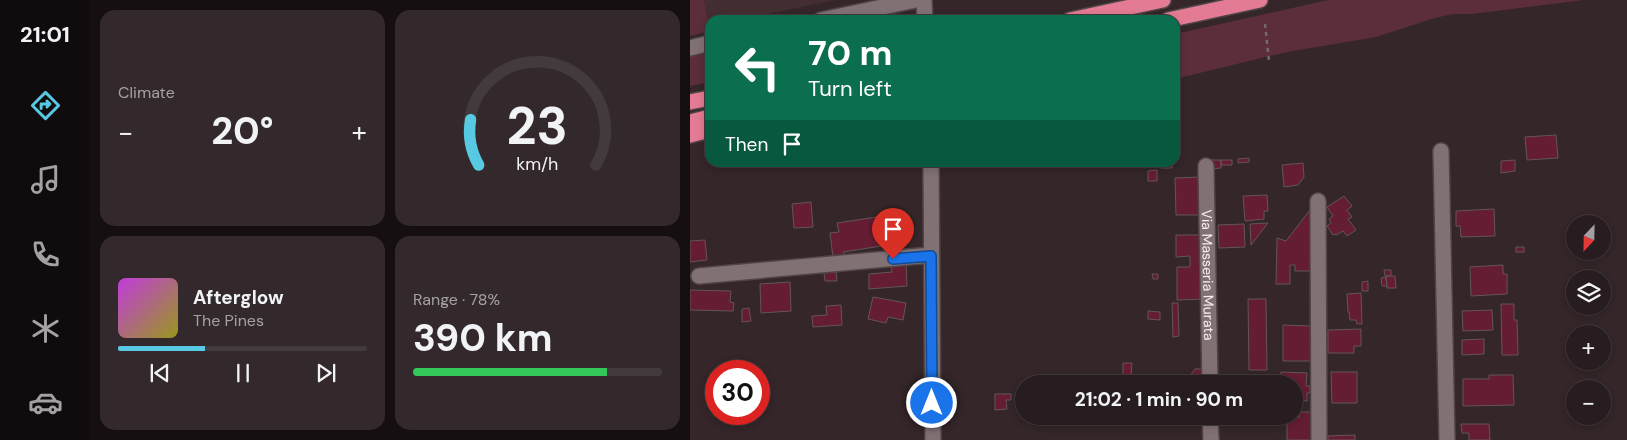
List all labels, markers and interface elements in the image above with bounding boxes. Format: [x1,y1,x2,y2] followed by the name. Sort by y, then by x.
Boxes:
[20,20,70,49] text: 21:01
[808,30,892,76] text: 70 m
[725,35,790,100] icon: left
[808,74,892,103] text: Turn left
[118,82,175,103] text: Climate
[28,88,63,123] icon: directions
[507,92,568,160] text: 23
[211,106,274,156] text: 20°
[118,114,133,151] text: −
[352,114,367,151] text: +
[778,130,806,158] icon: arrive
[725,132,768,157] text: Then
[516,152,559,176] text: km/h
[28,162,63,197] icon: music
[872,208,914,259] pin
[1198,209,1218,341] street label: Via Masseria Murata
[879,215,907,243] icon: arrive
[1566,215,1611,260] north arrow
[1566,215,1611,425] map controls
[28,237,63,272] icon: phone
[1566,270,1611,315] button: layers
[193,285,284,310] text: Afterglow
[413,289,500,310] text: Range · 78%
[193,310,264,331] text: The Pines
[28,311,63,346] icon: climate
[413,313,553,363] text: 390 km
[1566,325,1611,370] button: +
[146,359,174,387] icon: previous
[229,359,257,387] icon: pause
[312,359,340,387] icon: next
[705,360,770,425] speed limit sign: 30
[905,376,957,428] position arrow
[1566,380,1611,425] button: −
[28,385,63,420] icon: car
[1075,387,1243,412] text: 21:02 · 1 min · 90 m

